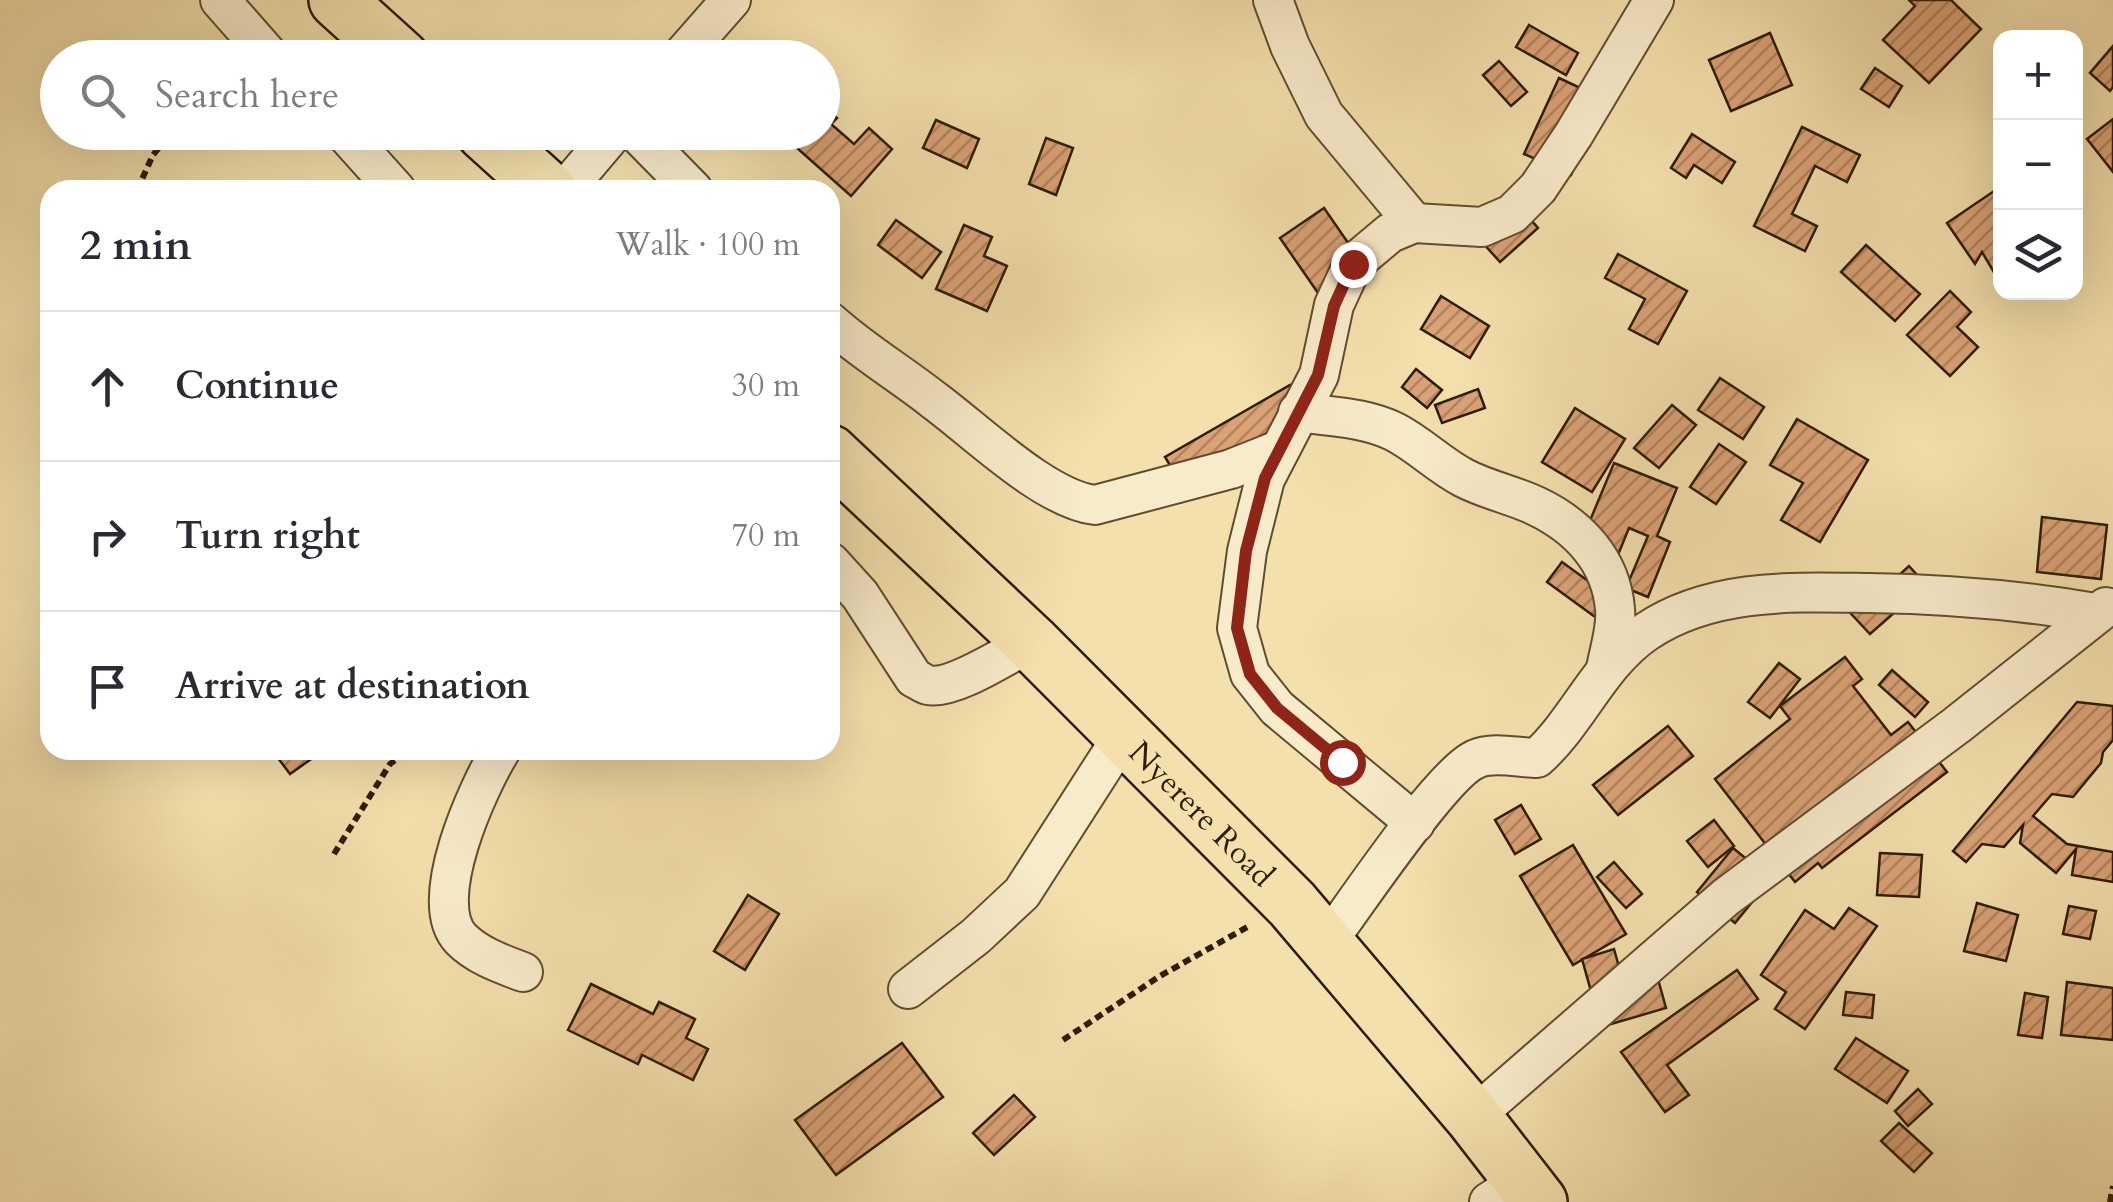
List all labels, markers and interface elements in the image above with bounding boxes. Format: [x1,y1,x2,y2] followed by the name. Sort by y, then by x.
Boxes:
[1993,30,2083,300] map controls
[1993,30,2083,120] button: +
[40,40,840,150] search box
[75,68,130,123] icon: search
[155,69,339,121] text: Search here
[1993,120,2083,210] button: −
[1993,210,2083,300] button: layers
[80,217,192,274] text: 2 min
[615,223,800,267] text: Walk · 100 m
[1331,242,1377,288] route end
[80,359,135,414] icon: ahead
[175,360,339,412] text: Continue
[732,364,800,408] text: 30 m
[80,509,135,564] icon: right
[175,510,360,562] text: Turn right
[732,514,800,558] text: 70 m
[80,659,135,714] icon: arrive
[175,660,530,712] text: Arrive at destination
[1118,731,1284,897] street label: Nyerere Road
[1320,740,1366,786] route start

